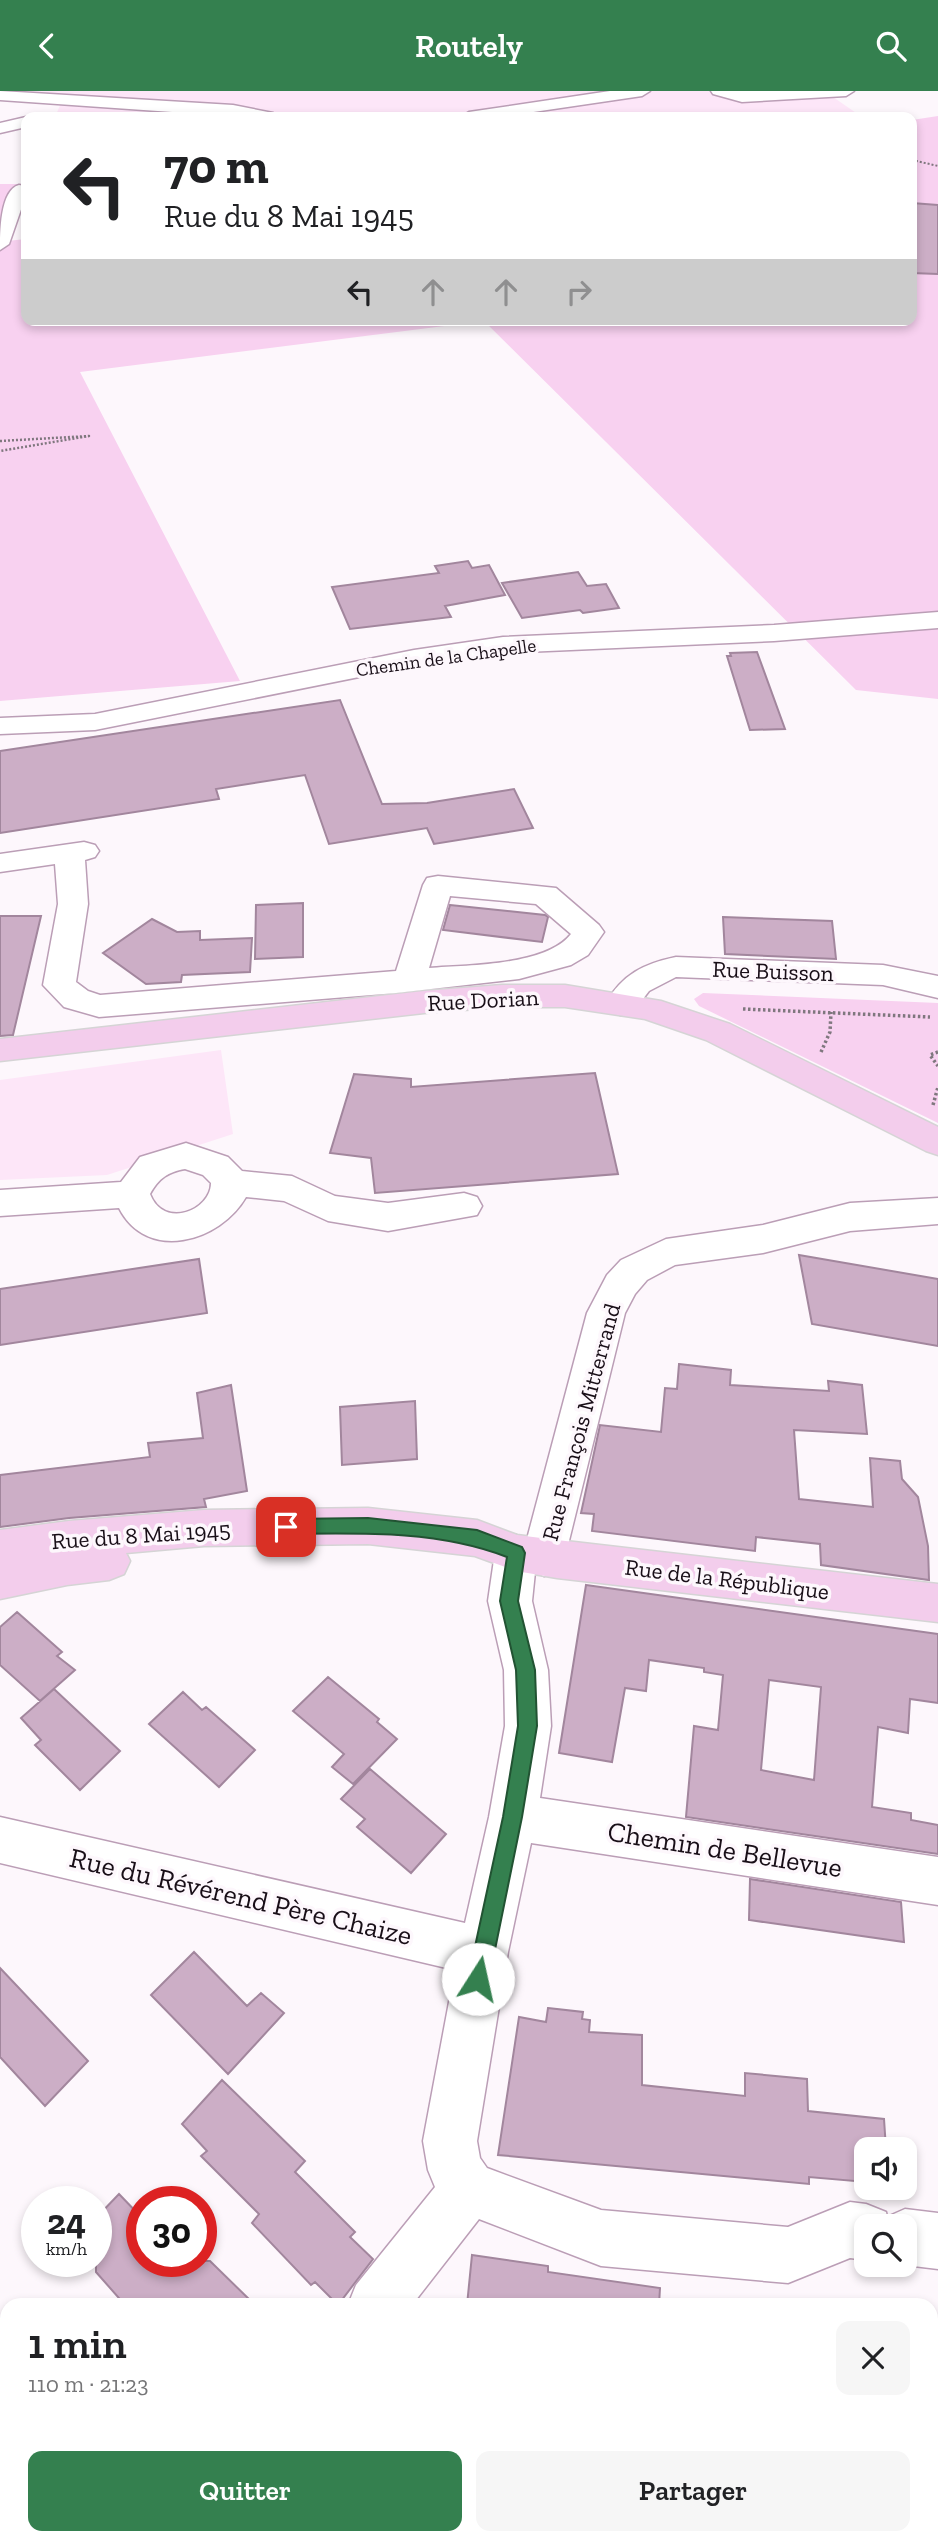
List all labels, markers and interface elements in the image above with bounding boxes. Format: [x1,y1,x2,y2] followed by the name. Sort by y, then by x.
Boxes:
[28,27,66,65] icon: back
[415,27,523,65] text: Routely
[872,27,910,65] icon: search
[164,137,269,196] text: 70 m
[49,140,140,231] icon: left
[164,197,414,235] text: Rue du 8 Mai 1945
[341,273,379,311] icon: left
[414,273,452,311] icon: ahead
[487,273,525,311] icon: ahead
[560,273,598,311] icon: right
[355,633,538,682] street label: Chemin de la Chapelle
[712,955,834,987] street label: Rue Buisson
[427,983,539,1017] street label: Rue Dorian
[536,1300,626,1544] street label: Rue François Mitterrand
[256,1497,316,1557] pin
[267,1508,305,1546] icon: arrive
[50,1515,232,1555] street label: Rue du 8 Mai 1945
[623,1553,831,1605] street label: Rue de la République
[605,1815,845,1884] street label: Chemin de Bellevue
[66,1841,415,1952] street label: Rue du Révérend Père Chaize
[441,1942,515,2016] position arrow
[854,2137,917,2277] map controls
[854,2137,917,2200] button: sound
[126,2186,217,2277] speed limit sign: 30
[47,2201,86,2243] text: 24
[854,2214,917,2277] button: search
[46,2238,87,2260] text: km/h
[28,2318,127,2369] text: 1 min
[836,2321,910,2395] button: close
[28,2370,148,2398] text: 110 m · 21:23
[28,2451,462,2531] button: Quitter
[476,2451,910,2531] button: Partager

